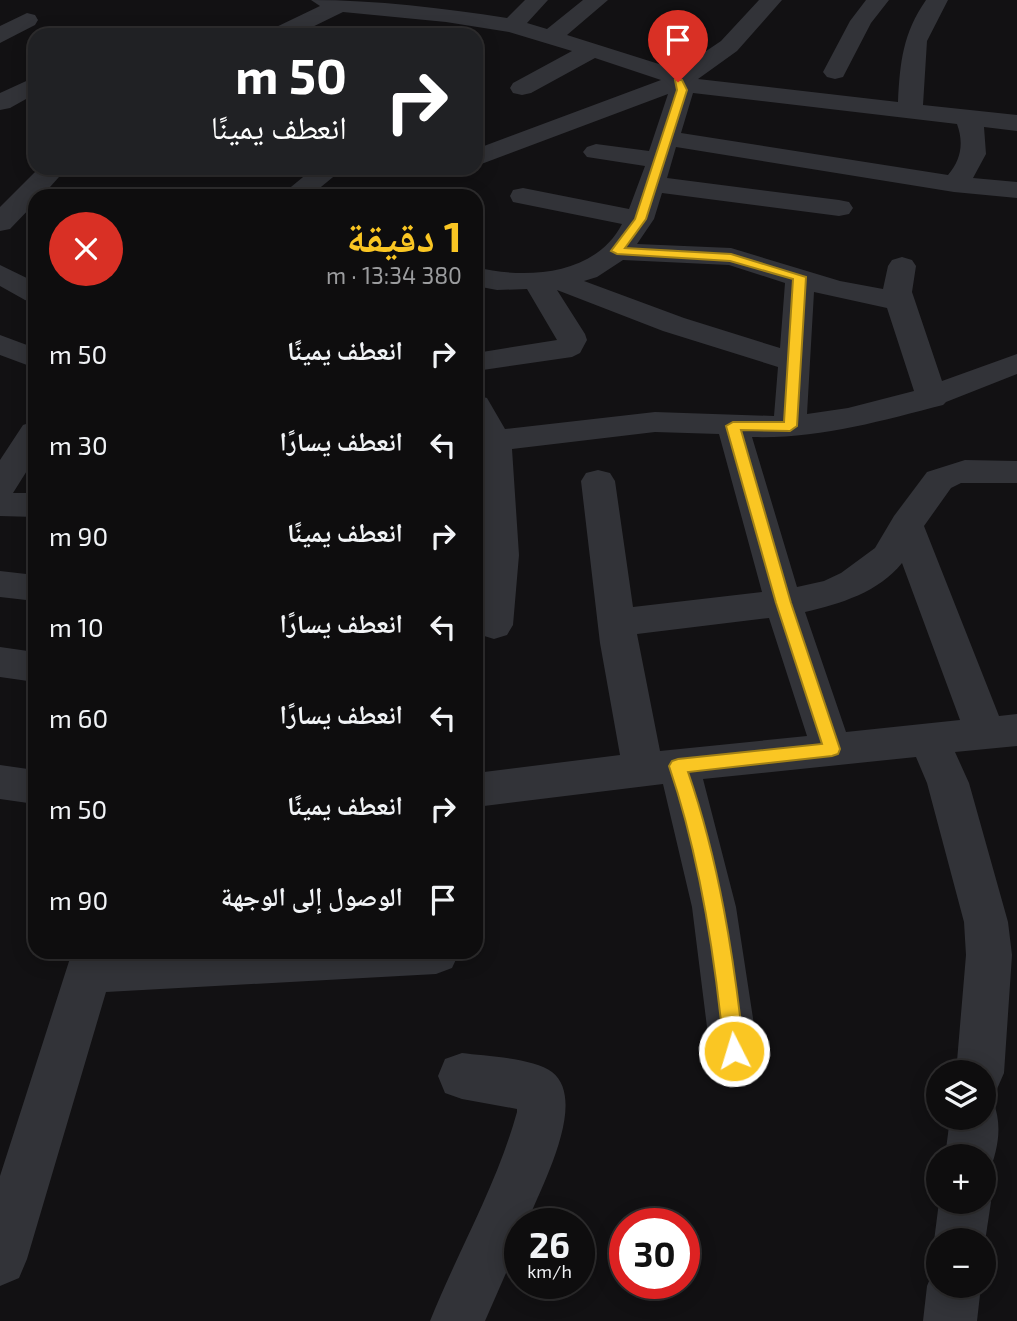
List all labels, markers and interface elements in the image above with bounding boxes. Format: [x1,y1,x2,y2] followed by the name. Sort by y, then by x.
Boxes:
[648,10,708,82] pin
[659,21,697,59] icon: arrive
[235,45,347,104] text: 50 m
[371,56,462,147] icon: right
[211,107,347,145] text: انعطف يمينًا
[347,210,462,260] text: 1 دقيقة
[49,212,123,286] button: close
[326,261,462,289] text: 380 m · 13:34
[287,334,403,365] text: انعطف يمينًا
[424,335,462,373] icon: right
[49,338,107,369] text: 50 m
[279,425,403,456] text: انعطف يسارًا
[424,426,462,464] icon: left
[49,429,108,460] text: 30 m
[287,516,403,547] text: انعطف يمينًا
[424,517,462,555] icon: right
[49,520,108,551] text: 90 m
[279,607,403,638] text: انعطف يسارًا
[424,608,462,646] icon: left
[49,611,104,642] text: 10 m
[279,698,403,729] text: انعطف يسارًا
[424,699,462,737] icon: left
[49,702,108,733] text: 60 m
[287,789,403,820] text: انعطف يمينًا
[424,790,462,828] icon: right
[49,793,107,824] text: 50 m
[221,880,403,911] text: الوصول إلى الوجهة
[424,881,462,919] icon: arrive
[49,884,108,915] text: 90 m
[697,1014,771,1088] position arrow
[926,1060,996,1298] map controls
[926,1060,996,1130] button: layers
[926,1144,996,1214] button: +
[609,1208,700,1299] speed limit sign: 30
[529,1223,570,1265] text: 26
[926,1228,996,1298] button: −
[527,1260,572,1282] text: km/h

